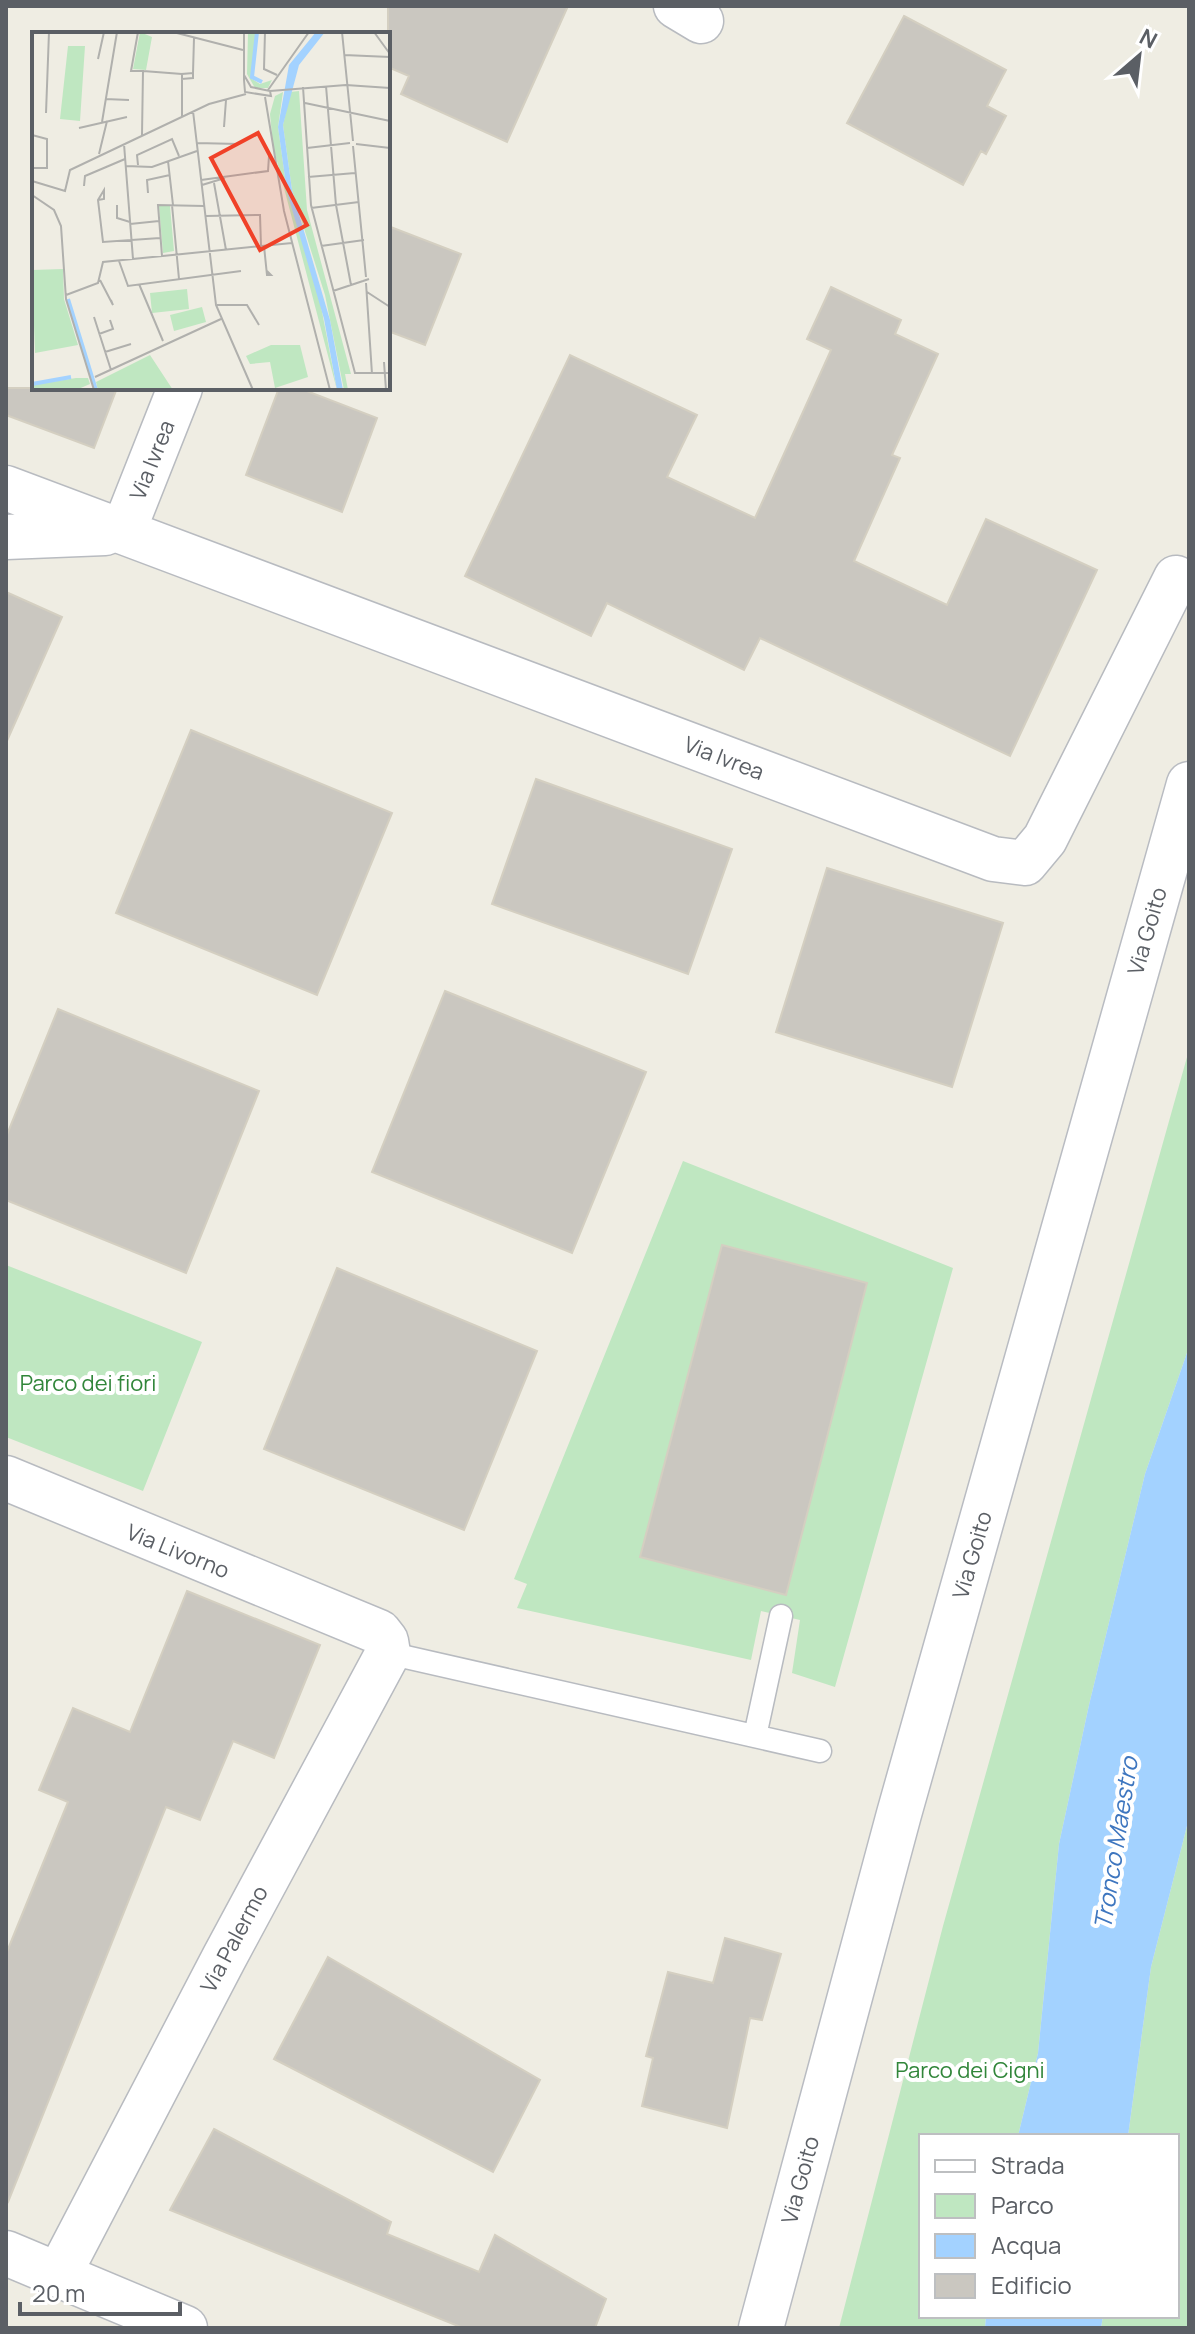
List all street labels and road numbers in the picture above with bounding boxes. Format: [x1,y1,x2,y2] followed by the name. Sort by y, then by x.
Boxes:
[122,416,182,504] street label: Via Ivrea
[680,729,768,787] street label: Via Ivrea
[1120,884,1174,978] street label: Via Goito
[945,1508,999,1602] street label: Via Goito
[122,1517,234,1585] street label: Via Livorno
[193,1880,275,1998] street label: Via Palermo
[774,2133,826,2227] street label: Via Goito

